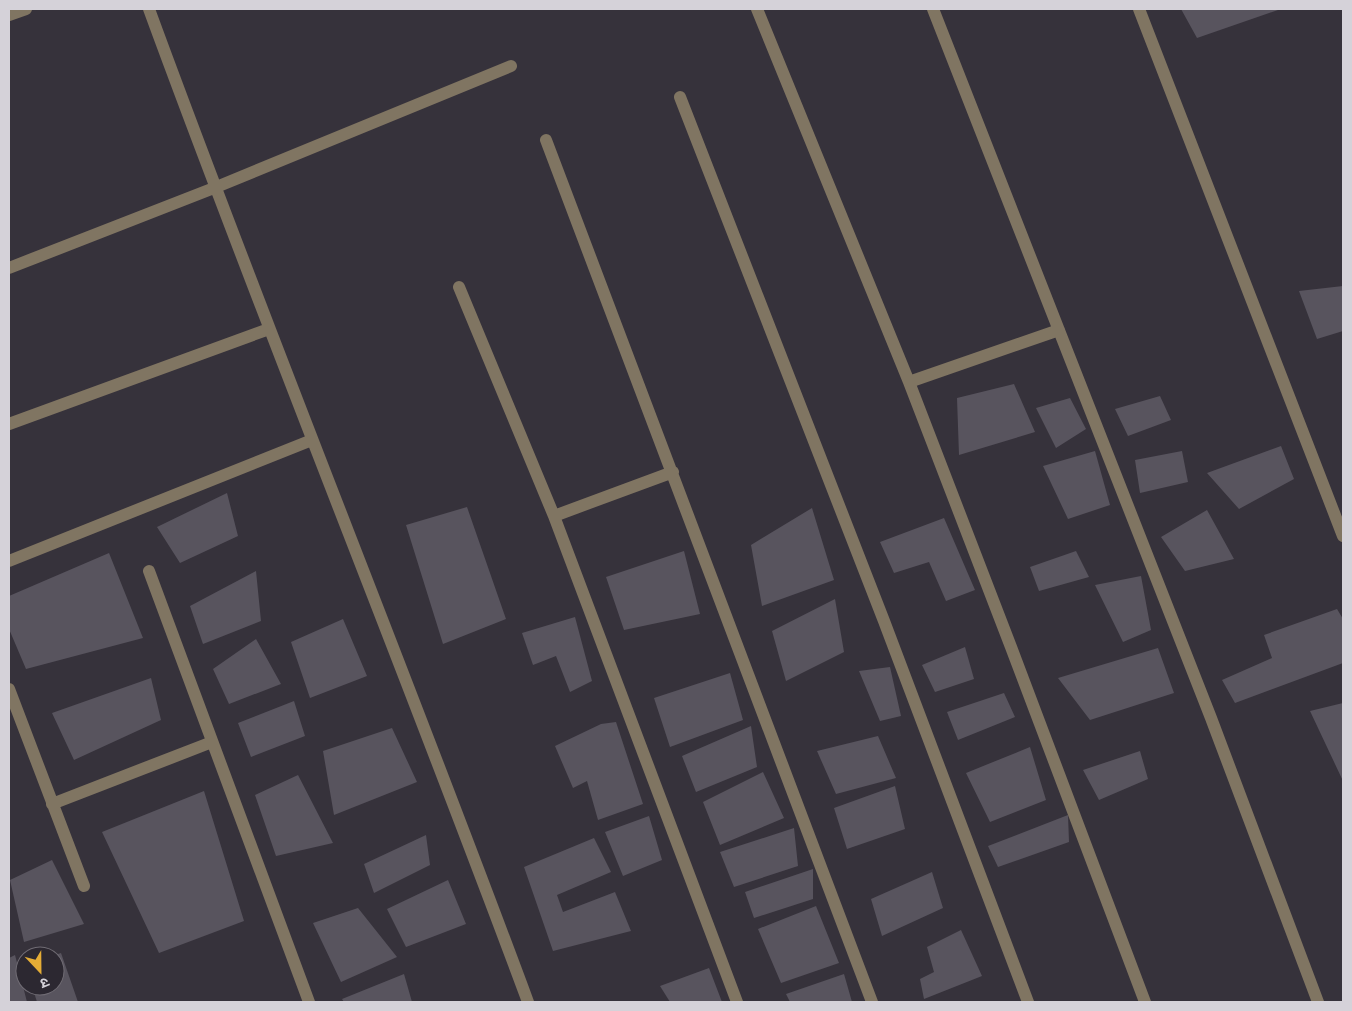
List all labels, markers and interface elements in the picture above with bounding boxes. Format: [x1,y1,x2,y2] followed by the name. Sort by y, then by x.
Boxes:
[15,946,65,996] north arrow
[37,973,52,993] text: उ

